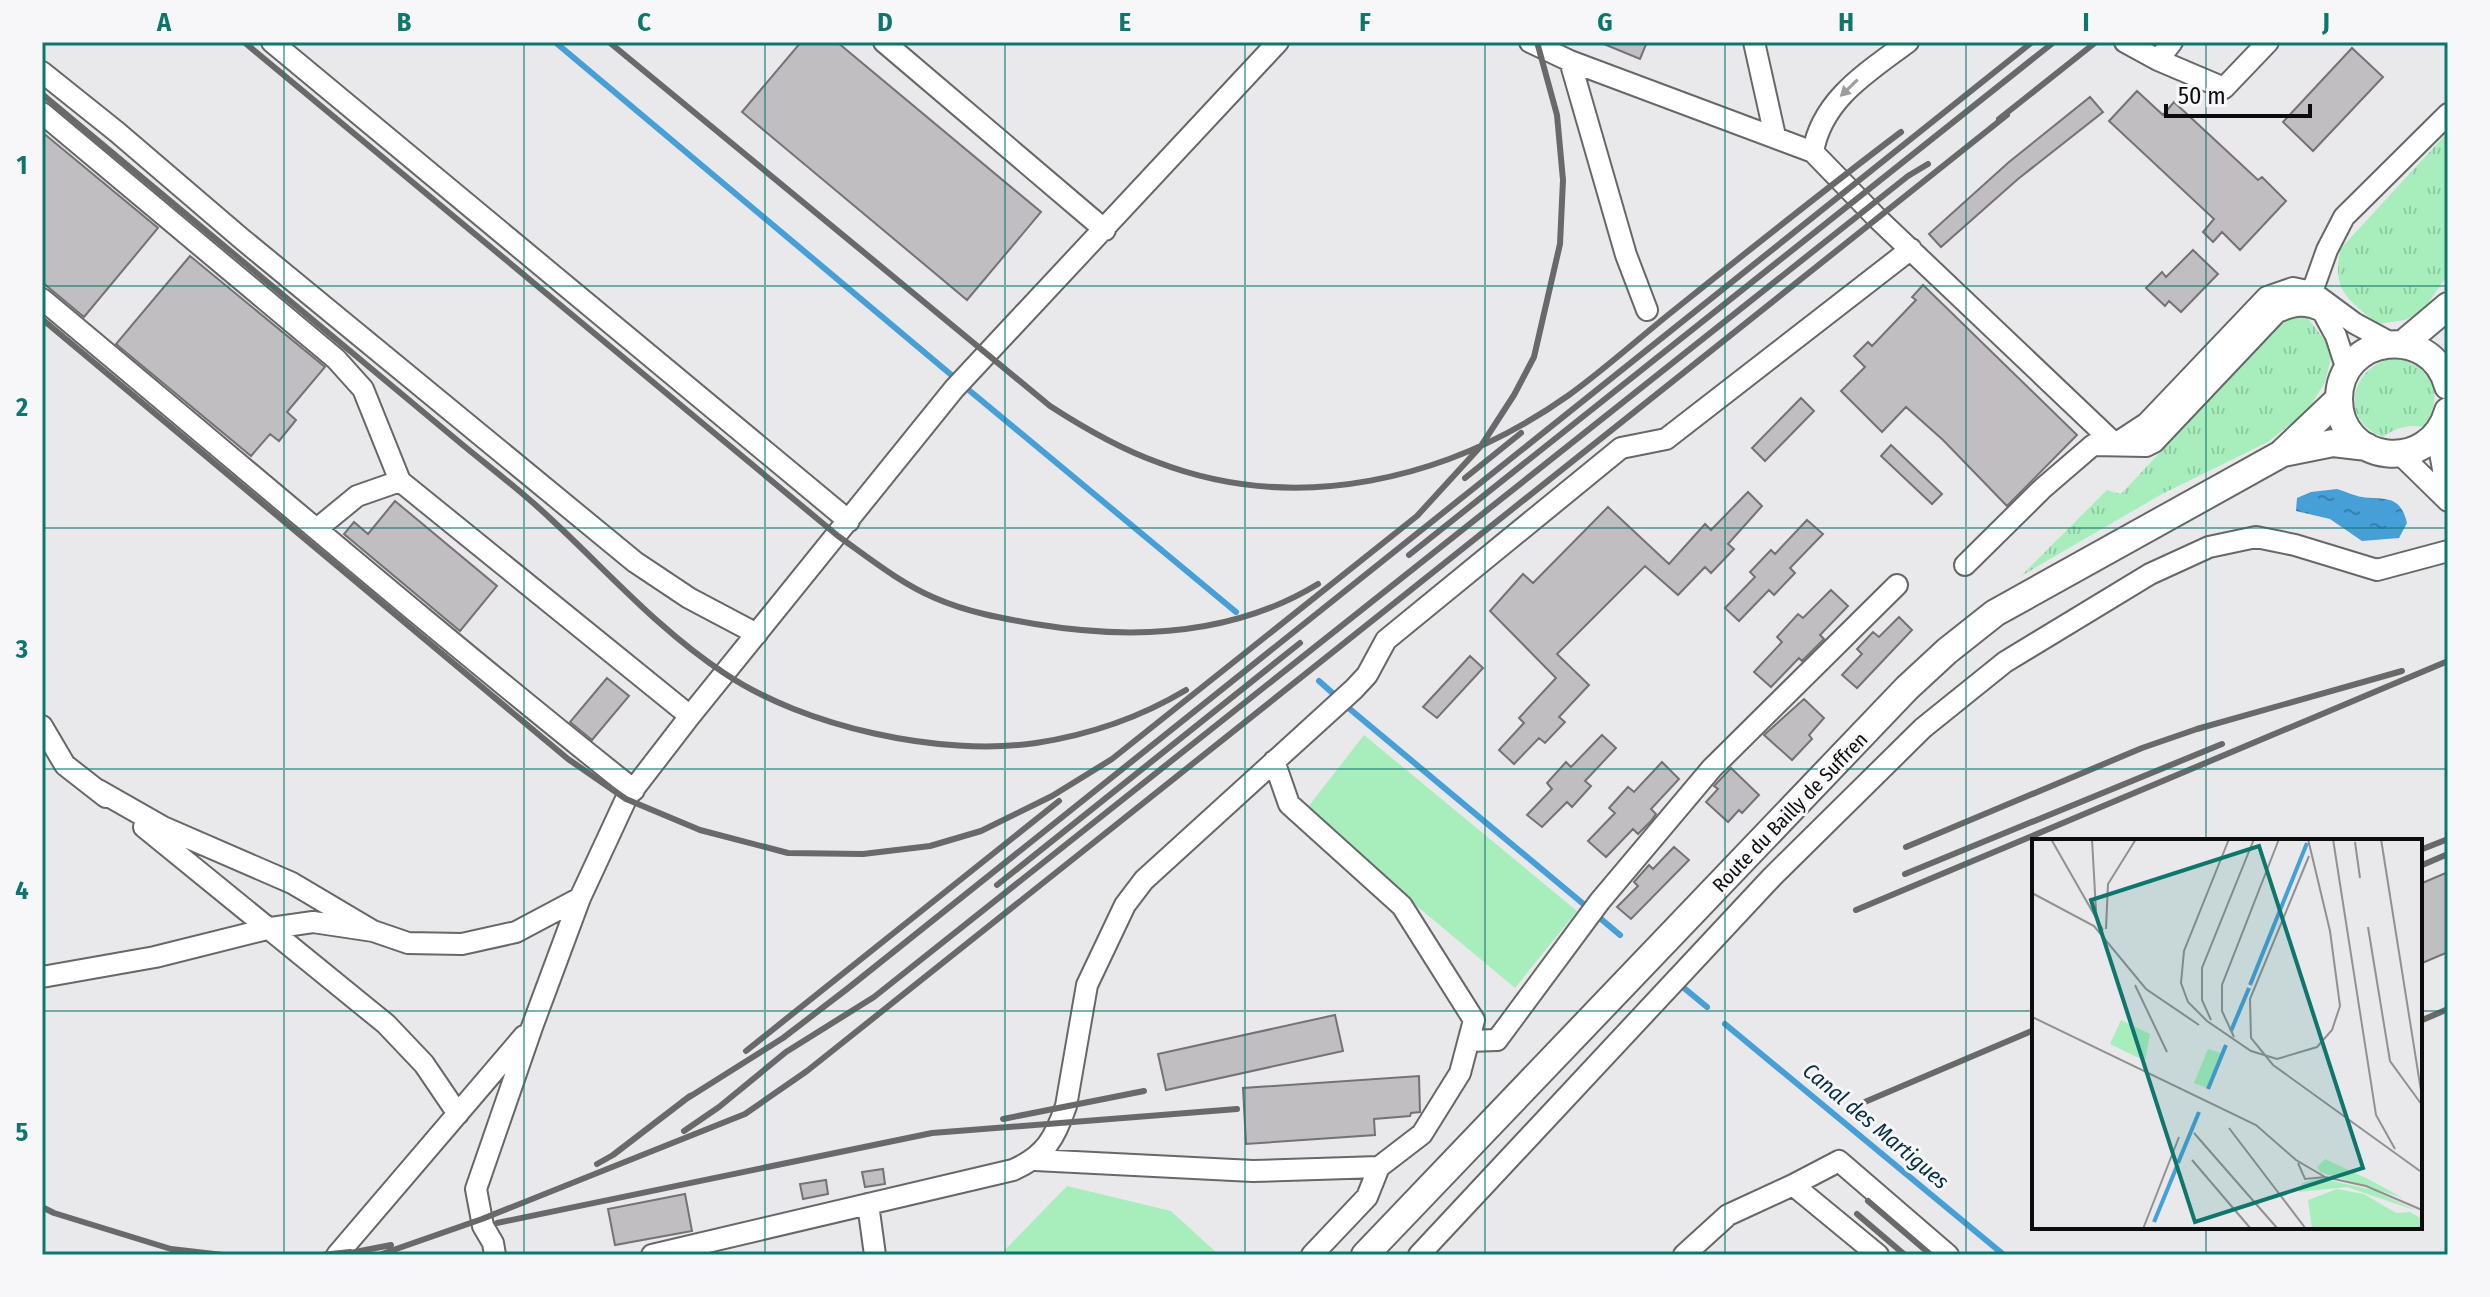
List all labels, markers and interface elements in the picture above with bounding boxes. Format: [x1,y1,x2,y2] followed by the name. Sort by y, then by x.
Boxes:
[156,7,172,38] text: A
[397,7,412,38] text: B
[637,7,651,38] text: C
[877,7,893,38] text: D
[1119,7,1131,38] text: E
[1359,7,1371,38] text: F
[1597,7,1613,38] text: G
[1838,7,1854,38] text: H
[2083,7,2090,38] text: I
[2321,7,2330,38] text: J
[2166,68,2310,118] scale bar
[1840,78,1859,97] one-way arrow
[2178,82,2226,110] text: 50 m
[17,150,28,181] text: 1
[15,392,28,423] text: 2
[15,634,28,665] text: 3
[1707,727,1873,897] street label: Route du Bailly de Suffren
[2032,839,2422,1229] inset map
[15,875,29,906] text: 4
[1798,1057,1954,1195] water label: Canal des Martigues
[16,1117,29,1148] text: 5

